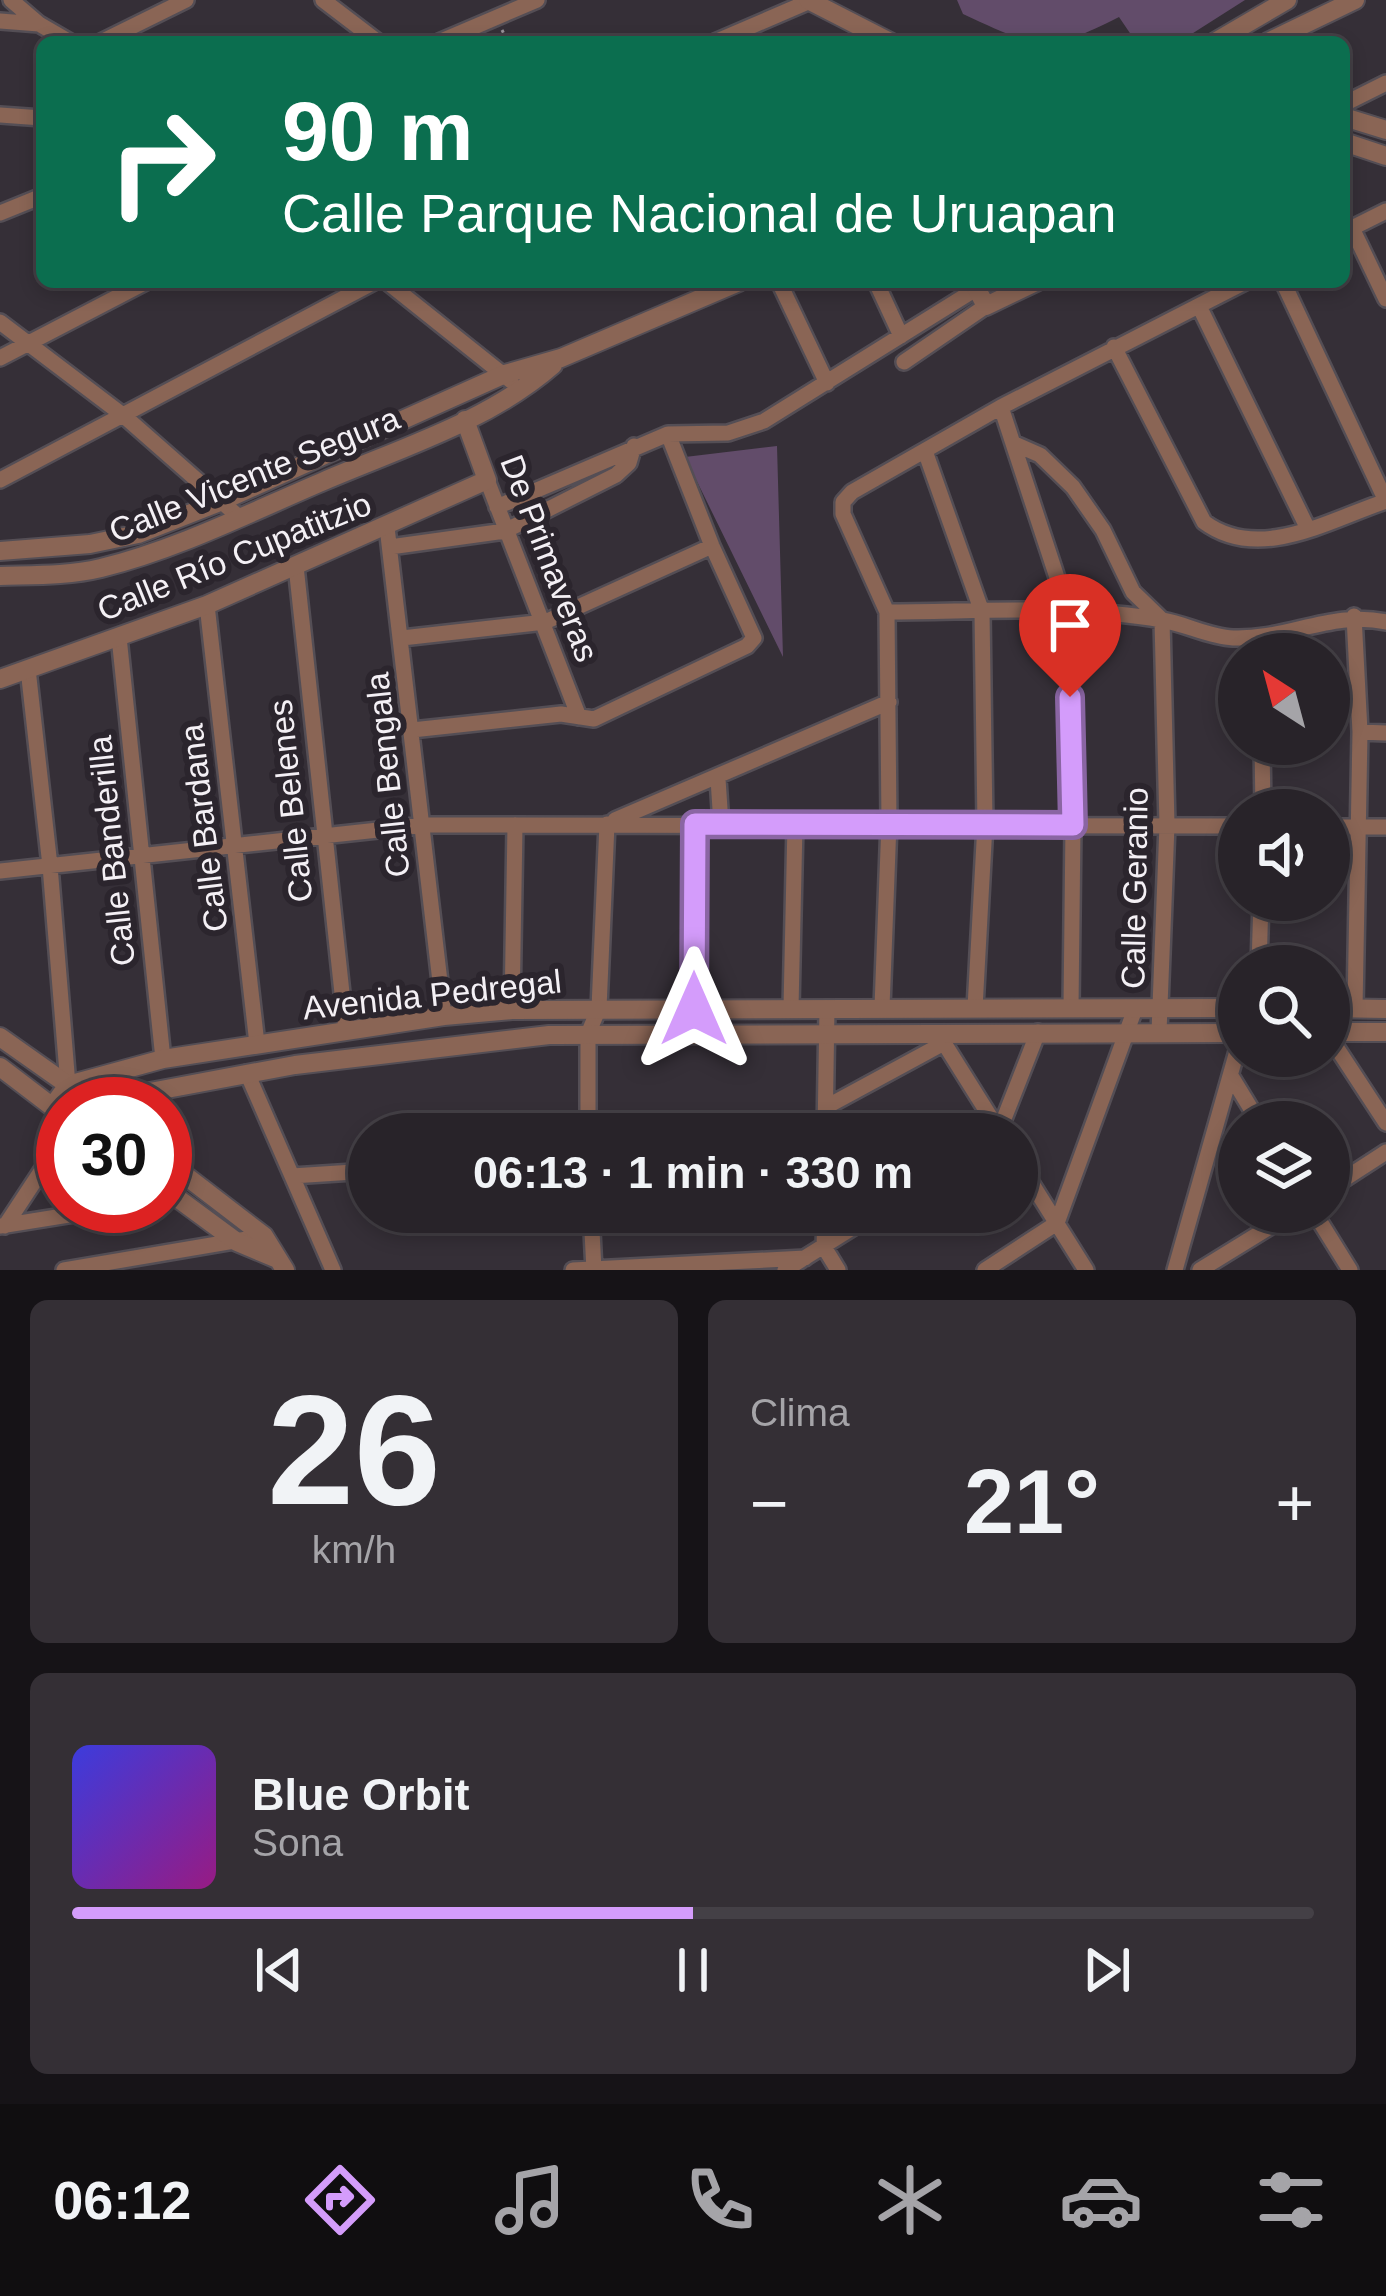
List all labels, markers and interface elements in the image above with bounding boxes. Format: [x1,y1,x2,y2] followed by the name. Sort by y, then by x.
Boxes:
[84,84,240,240] icon: right
[282,84,473,178] text: 90 m
[282,183,1117,243] text: Calle Parque Nacional de Uruapan
[104,399,405,550] street label: Calle Vicente Segura
[493,450,606,667] street label: De Primaveras
[92,485,376,628] street label: Calle Río Cupatitzio
[1019,574,1121,697] pin
[1037,592,1103,658] icon: arrive
[1218,633,1350,765] north arrow
[1218,633,1350,1233] map controls
[358,670,417,879] street label: Calle Bengala
[261,698,320,904] street label: Calle Belenes
[172,721,235,934] street label: Calle Bardana
[81,733,142,968] street label: Calle Banderilla
[1114,787,1155,989] street label: Calle Geranio
[1218,789,1350,921] button: sound
[1218,945,1350,1077] button: search
[631,946,757,1072] position arrow
[301,963,563,1026] street label: Avenida Pedregal
[36,1077,192,1233] speed limit sign: 30
[1218,1101,1350,1233] button: layers
[473,1147,913,1198] text: 06:13 · 1 min · 330 m
[267,1363,441,1537] text: 26
[750,1391,850,1434] text: Clima
[964,1452,1100,1552] text: 21°
[750,1466,789,1540] text: −
[1275,1466,1314,1540] text: +
[312,1528,396,1571] text: km/h
[252,1769,470,1820] text: Blue Orbit
[252,1821,343,1864] text: Sona
[246,1937,312,2003] icon: previous
[660,1937,726,2003] icon: pause
[1074,1937,1140,2003] icon: next
[298,2158,382,2242] icon: directions
[488,2158,572,2242] icon: music
[678,2158,762,2242] icon: phone
[868,2158,952,2242] icon: climate
[1059,2158,1143,2242] icon: car
[1249,2158,1333,2242] icon: filters
[53,2170,191,2230] text: 06:12

